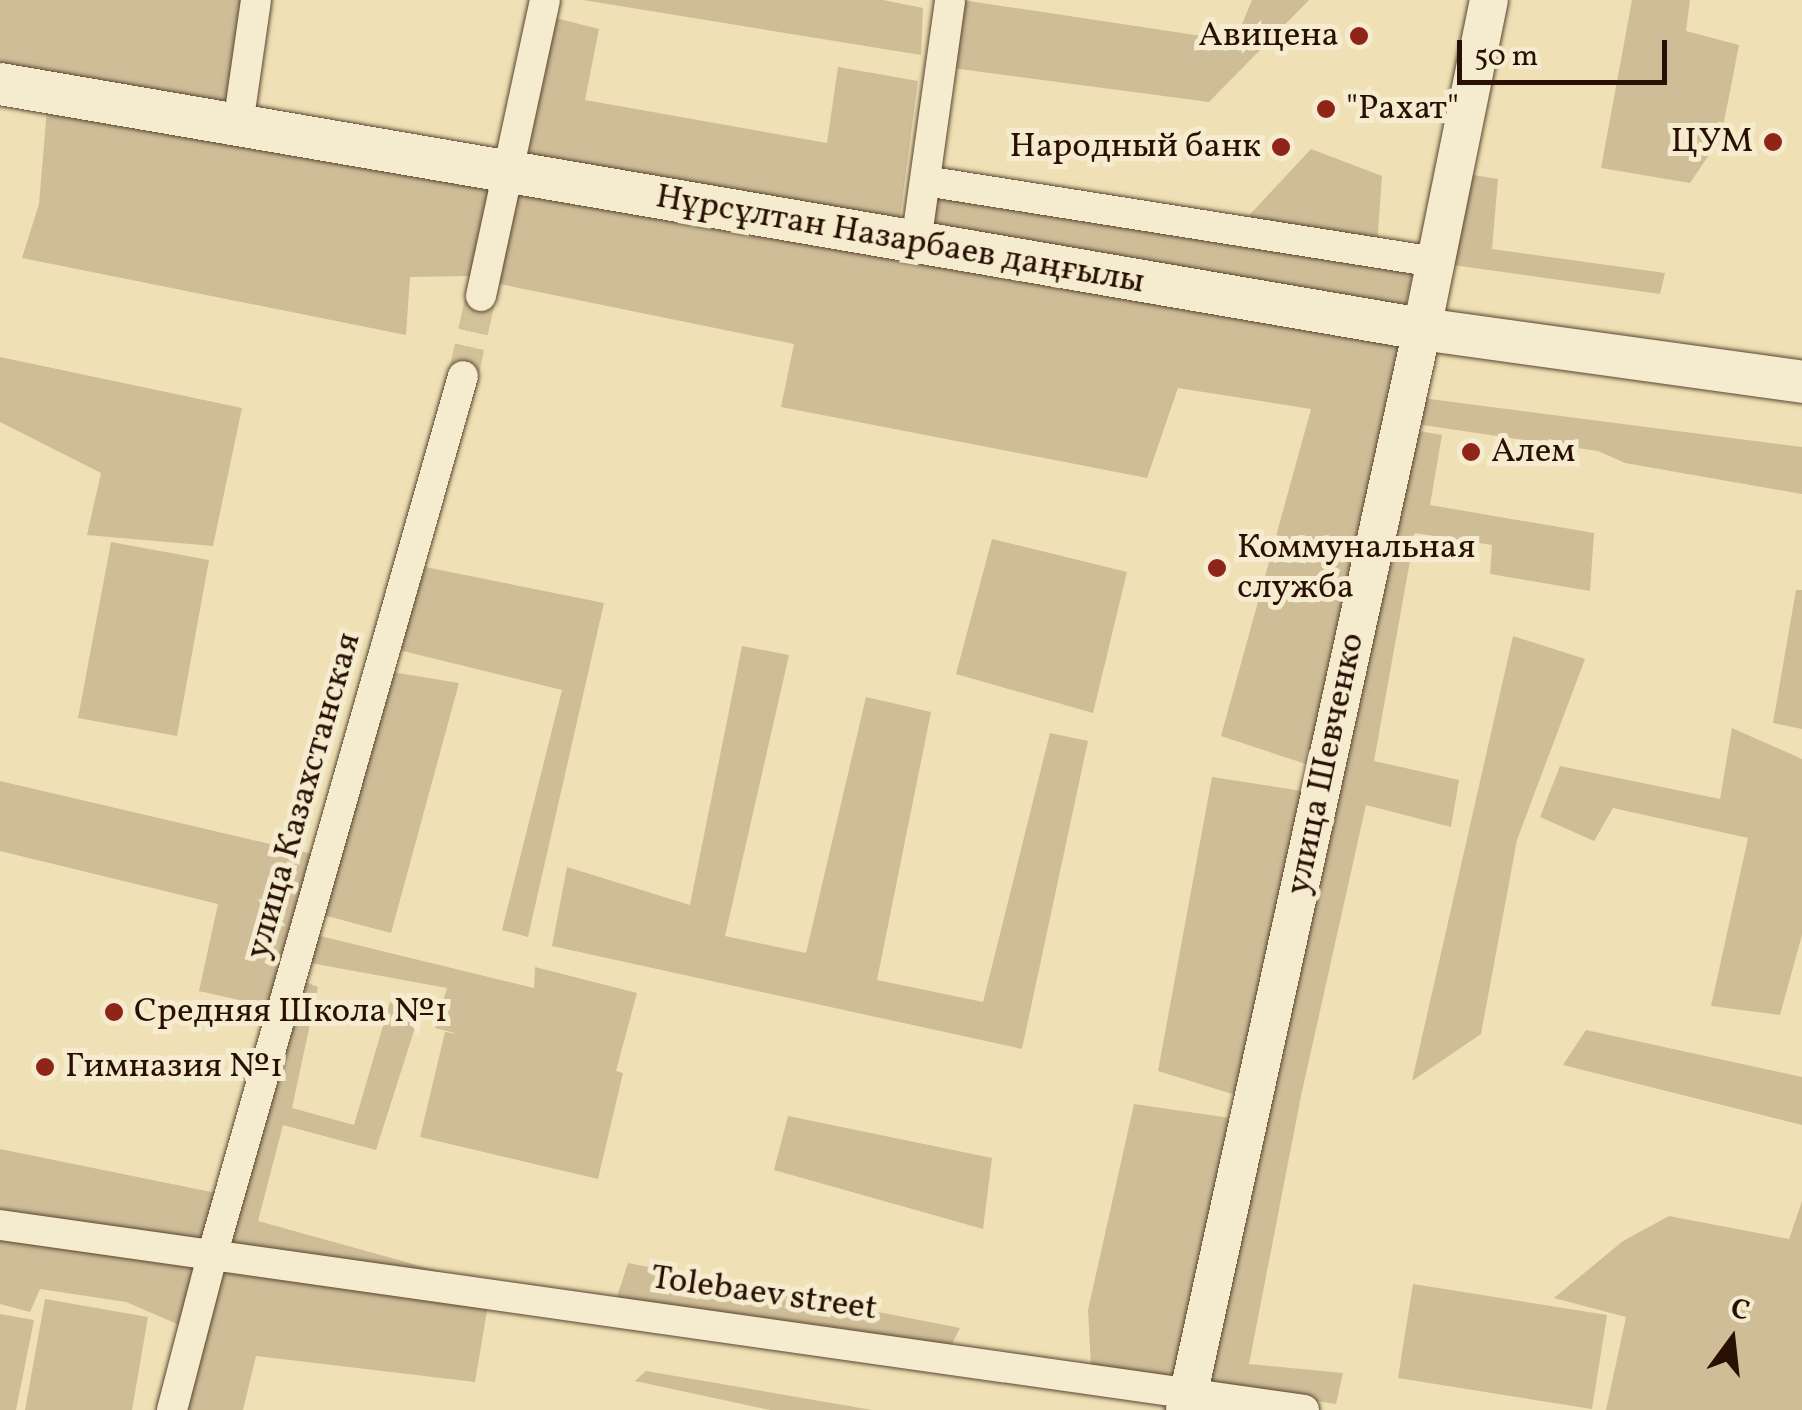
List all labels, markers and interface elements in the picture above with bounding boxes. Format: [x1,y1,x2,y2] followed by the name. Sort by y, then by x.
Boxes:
[1198,15,1339,57] place label: Авицена
[1462,20,1672,82] scale bar
[1348,25,1370,47] marker: Авицена
[1474,36,1538,78] text: 50 m
[1346,88,1459,130] place label: "Рахат"
[1315,98,1337,120] marker: "Рахат"
[1671,121,1753,163] place label: ЦУМ
[1010,126,1261,168] place label: Народный банк
[1762,131,1784,153] marker: ЦУМ
[1270,136,1292,158] marker: Народный банк
[652,176,1148,304] street label: Нұрсұлтан Назарбаев даңғылы
[1491,431,1575,473] place label: Алем
[1460,441,1482,463] marker: Алем
[1237,527,1475,609] place label: Коммунальная служба
[1206,557,1228,579] marker: Коммунальная служба
[237,628,371,964] street label: улица Казахстанская
[1278,629,1374,899] street label: улица Шевченко
[134,991,448,1033] place label: Средняя Школа №1
[103,1001,125,1023] marker: Средняя Школа №1
[65,1046,283,1088] place label: Гимназия №1
[34,1056,56,1078] marker: Гимназия №1
[648,1257,880,1331] street label: Tolebaev street
[1726,1289,1754,1332] text: С
[1682,1290,1782,1390] north arrow

